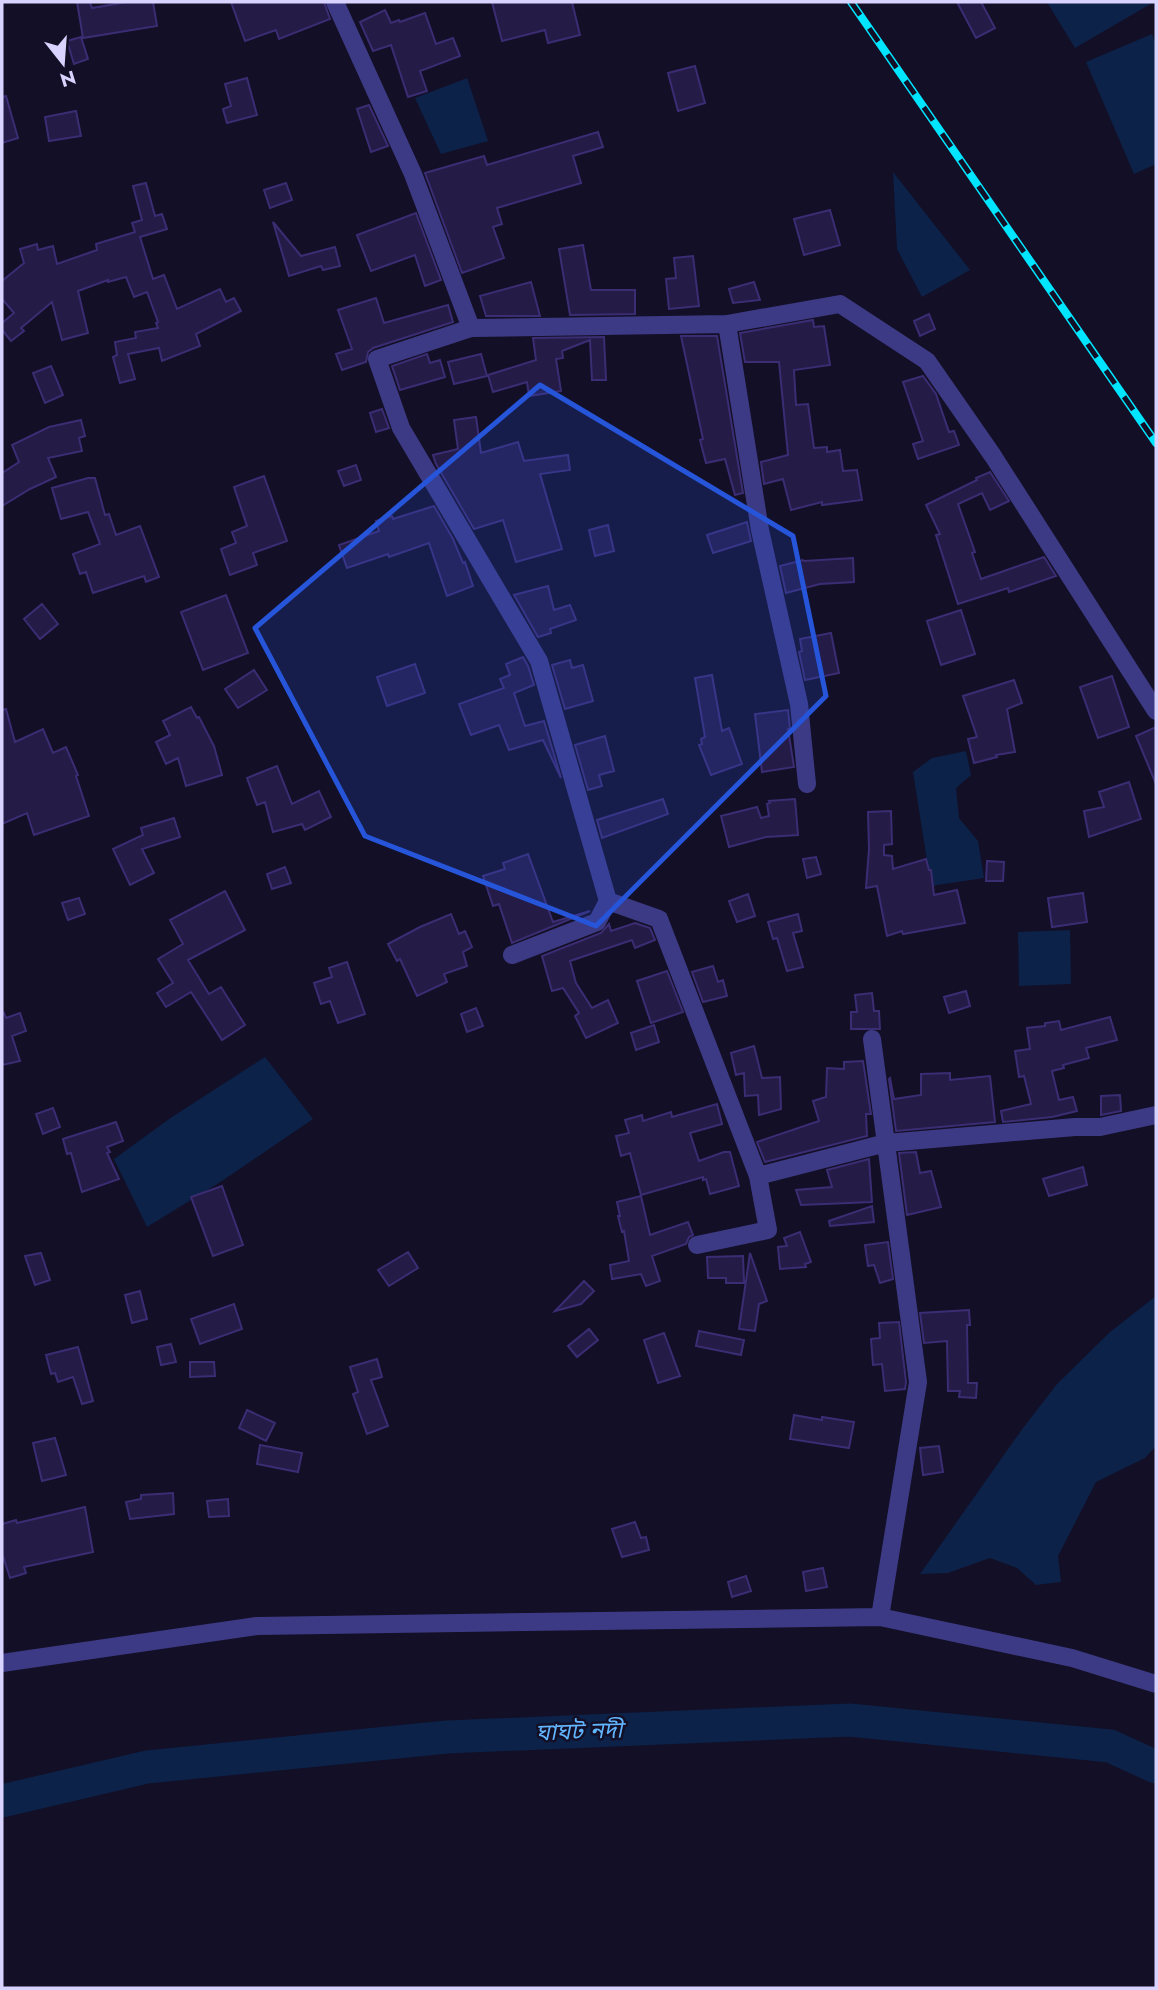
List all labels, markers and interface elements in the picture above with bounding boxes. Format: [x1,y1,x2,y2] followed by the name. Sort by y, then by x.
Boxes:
[28,28,98,98] north arrow
[57,64,79,94] text: N
[535,1712,627,1750] water label: ঘাঘট নদী

